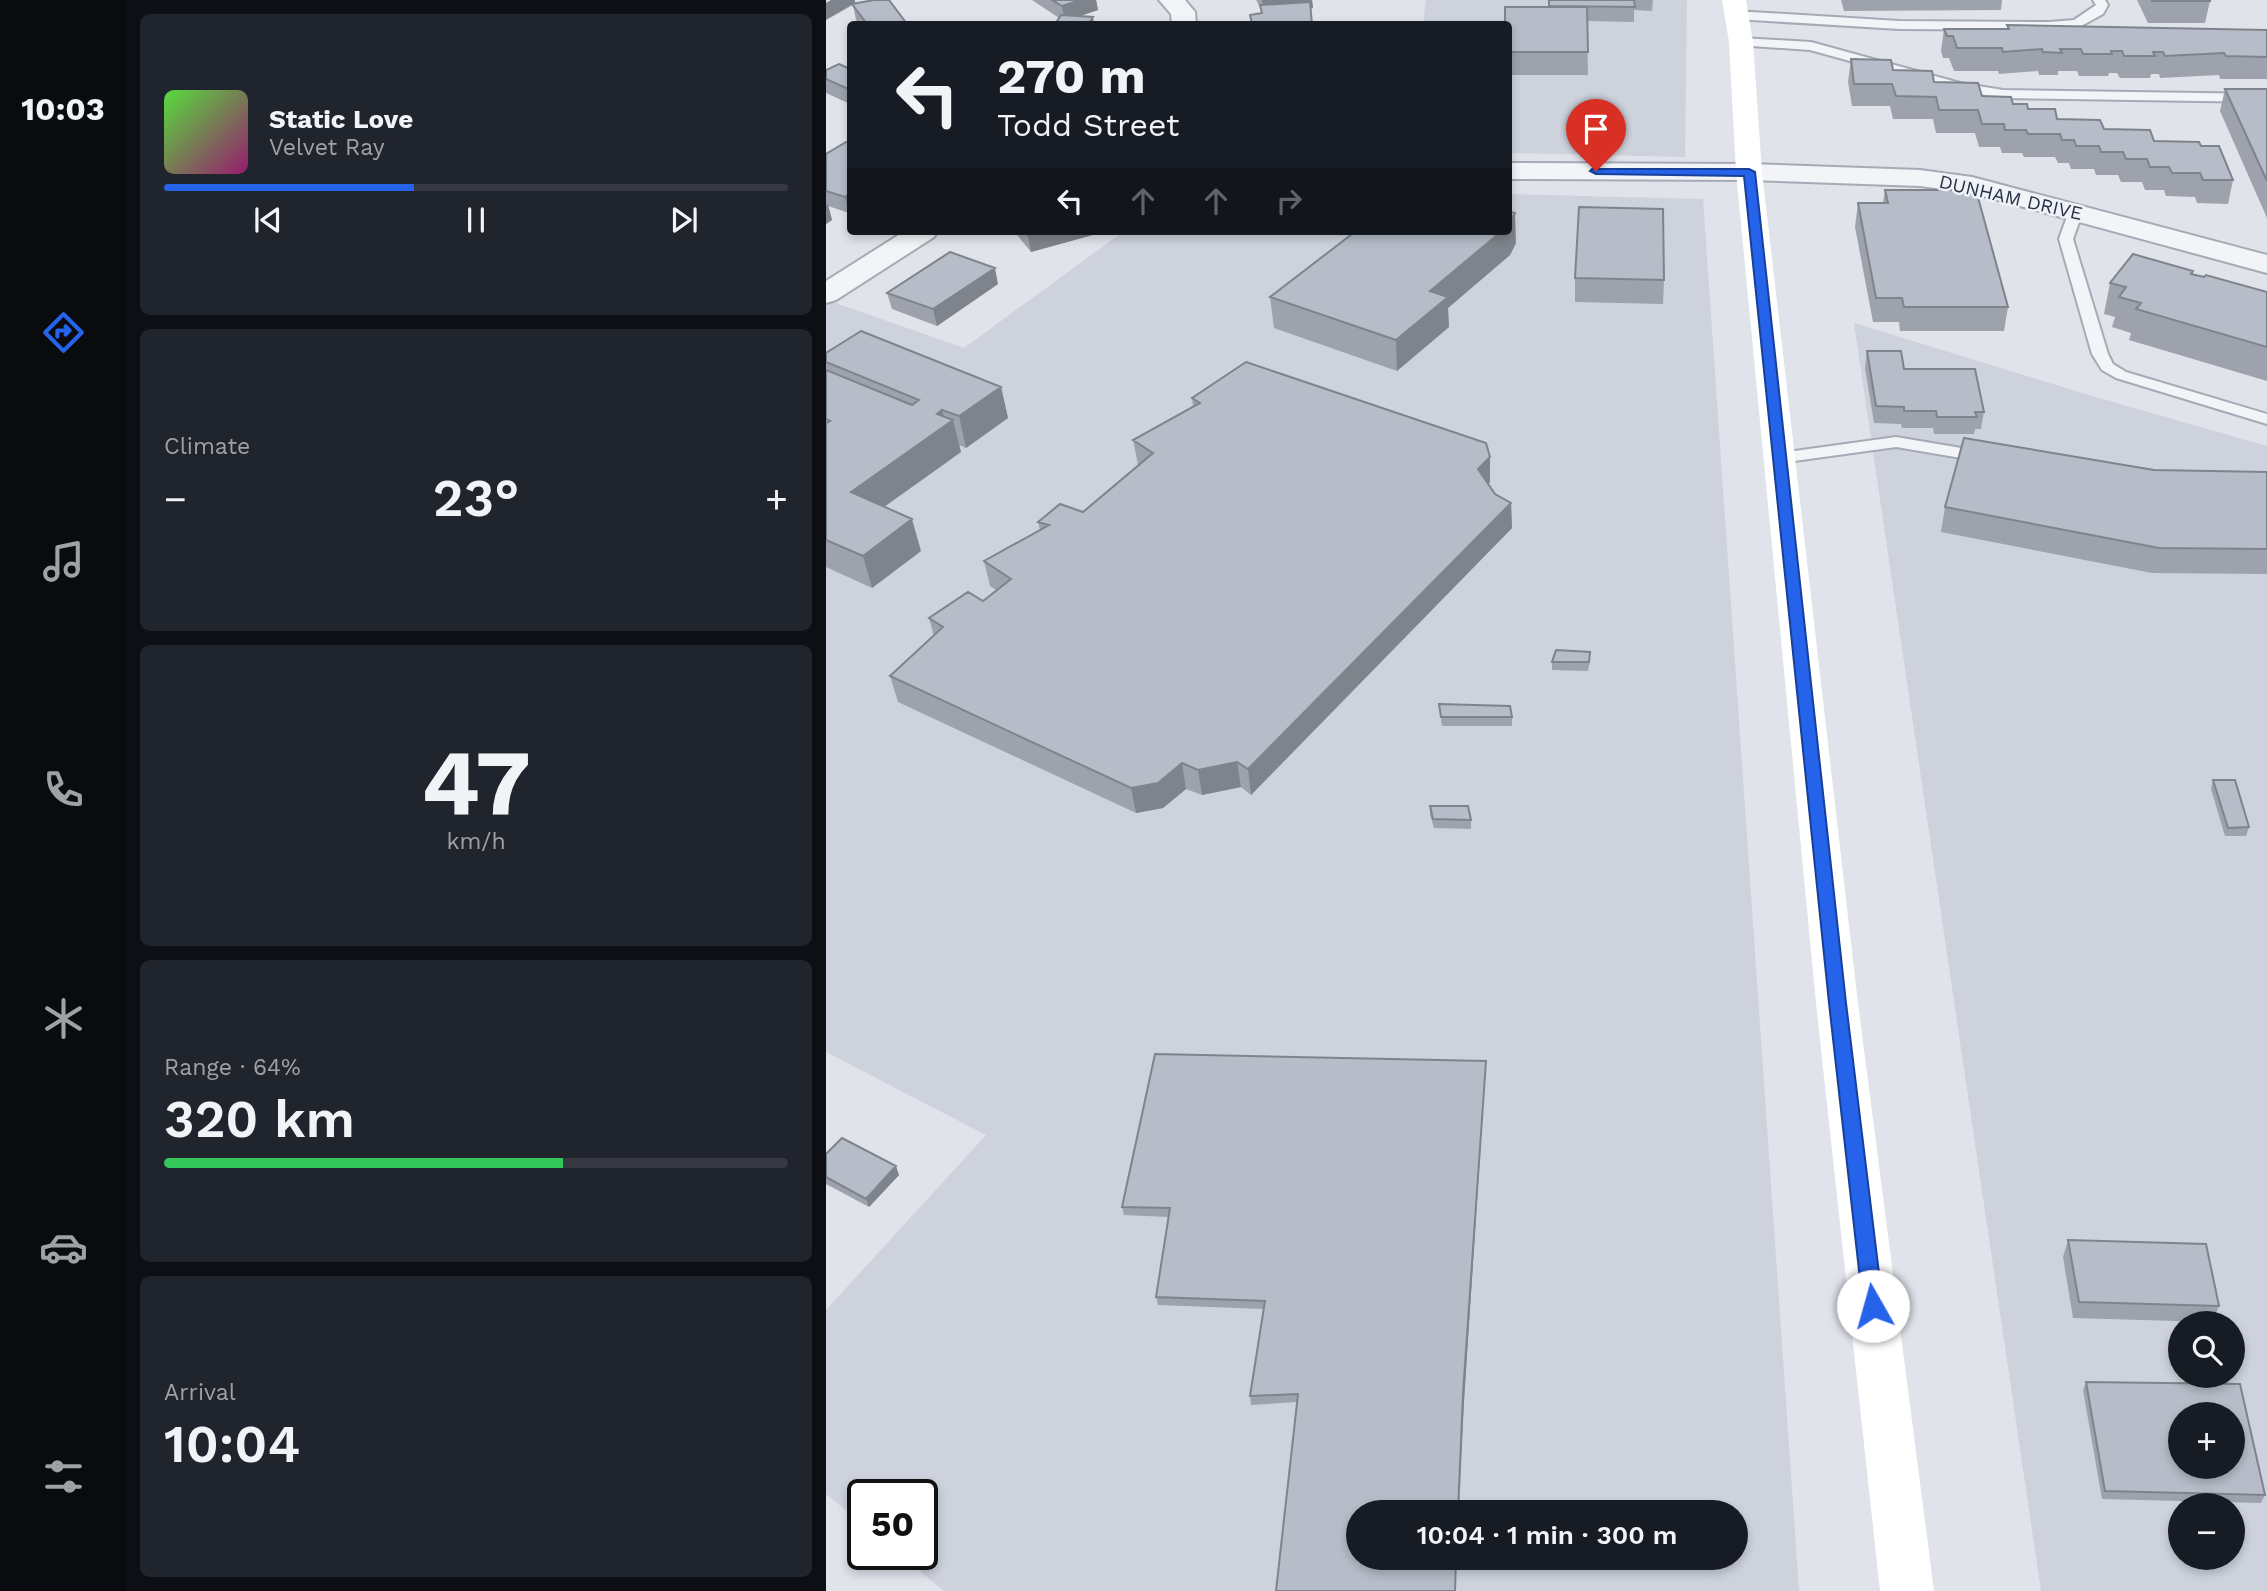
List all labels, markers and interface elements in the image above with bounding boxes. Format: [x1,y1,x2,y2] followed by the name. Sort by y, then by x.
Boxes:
[997,47,1146,105] text: 270 m
[882,49,973,140] icon: left
[21,90,105,128] text: 10:03
[1566,99,1626,171] pin
[269,104,413,134] text: Static Love
[997,106,1179,144] text: Todd Street
[1577,110,1615,148] icon: arrive
[269,134,385,161] text: Velvet Ray
[1937,170,2085,225] street label: DUNHAM DRIVE
[1051,182,1089,220] icon: left
[1124,182,1162,220] icon: ahead
[1197,182,1235,220] icon: ahead
[1270,182,1308,220] icon: right
[249,201,287,239] icon: previous
[457,201,495,239] icon: pause
[665,201,703,239] icon: next
[39,308,88,357] icon: directions
[164,433,250,460] text: Climate
[433,468,519,529] text: 23°
[164,477,187,521] text: −
[765,477,788,521] text: +
[39,537,88,586] icon: music
[421,729,531,836] text: 47
[39,765,88,814] icon: phone
[446,828,506,855] text: km/h
[39,994,88,1043] icon: climate
[164,1054,301,1081] text: Range · 64%
[164,1089,355,1150] text: 320 km
[39,1223,88,1272] icon: car
[1836,1269,1910,1343] position arrow
[2168,1311,2245,1570] map controls
[2168,1311,2245,1388] button: search
[164,1379,236,1406] text: Arrival
[2168,1402,2245,1479] button: +
[164,1414,300,1475] text: 10:04
[39,1452,88,1501] icon: filters
[847,1479,938,1570] speed limit sign: 50
[2168,1493,2245,1570] button: −
[1417,1520,1677,1550] text: 10:04 · 1 min · 300 m

